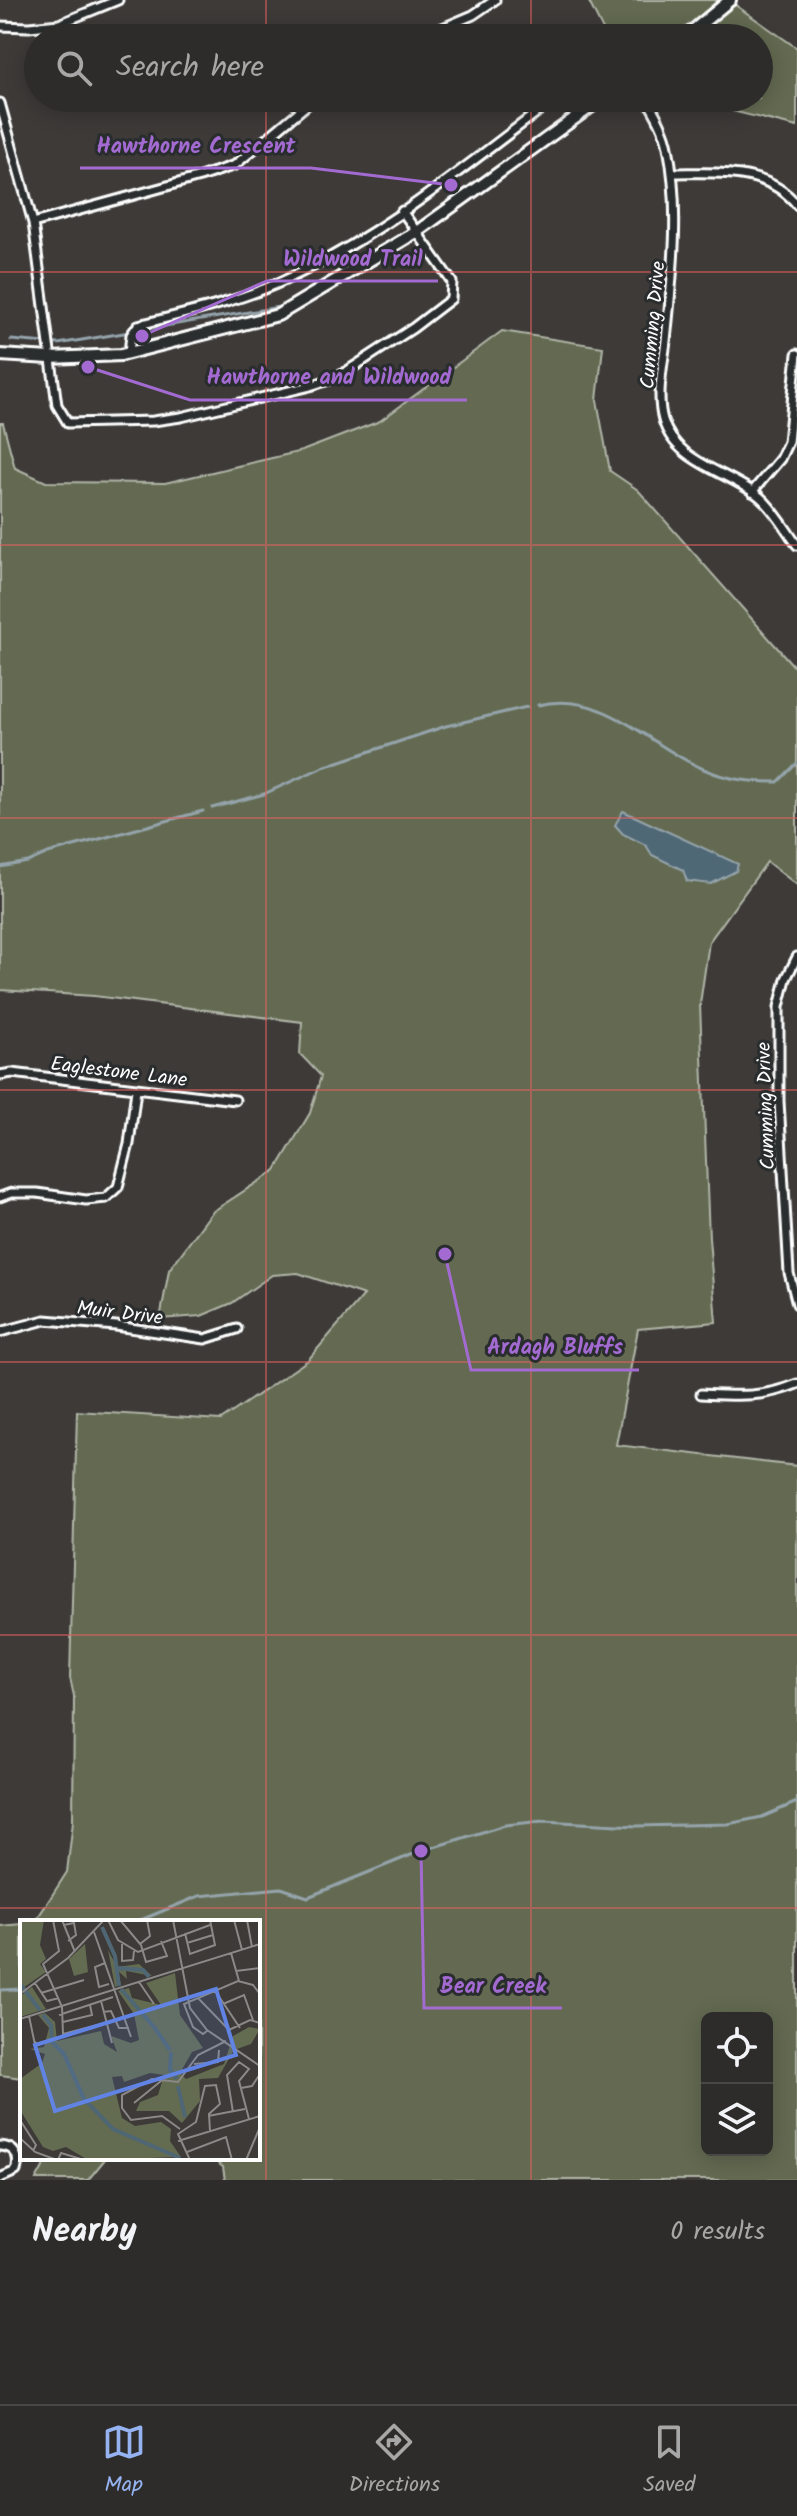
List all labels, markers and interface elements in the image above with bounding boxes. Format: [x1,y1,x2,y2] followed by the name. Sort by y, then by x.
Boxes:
[24,24,773,112] search box
[116,44,264,92] text: Search here
[52,46,96,90] icon: search
[80,122,311,168] callout: Hawthorne Crescent
[96,130,297,165] text: Hawthorne Crescent
[267,235,438,281] callout: Wildwood Trail
[283,243,423,278] text: Wildwood Trail
[632,260,676,390] street label: Cumming Drive
[190,354,467,400] callout: Hawthorne and Wildwood
[207,361,453,396] text: Hawthorne and Wildwood
[749,1041,785,1171] street label: Cumming Drive
[49,1049,189,1097] street label: Eaglestone Lane
[75,1293,165,1335] street label: Muir Drive
[471,1324,639,1370] callout: Ardagh Bluffs
[487,1331,624,1366] text: Ardagh Bluffs
[20,1920,260,2160] inset map
[424,1962,562,2008] callout: Bear Creek
[440,1970,547,2005] text: Bear Creek
[701,2012,773,2156] map controls
[701,2012,773,2084] button: locate
[701,2084,773,2156] button: layers
[32,2205,137,2259] text: Nearby
[670,2211,765,2253] text: 0 results
[102,2420,146,2503] tab: Map
[349,2420,440,2503] tab: Directions
[643,2420,695,2503] tab: Saved

